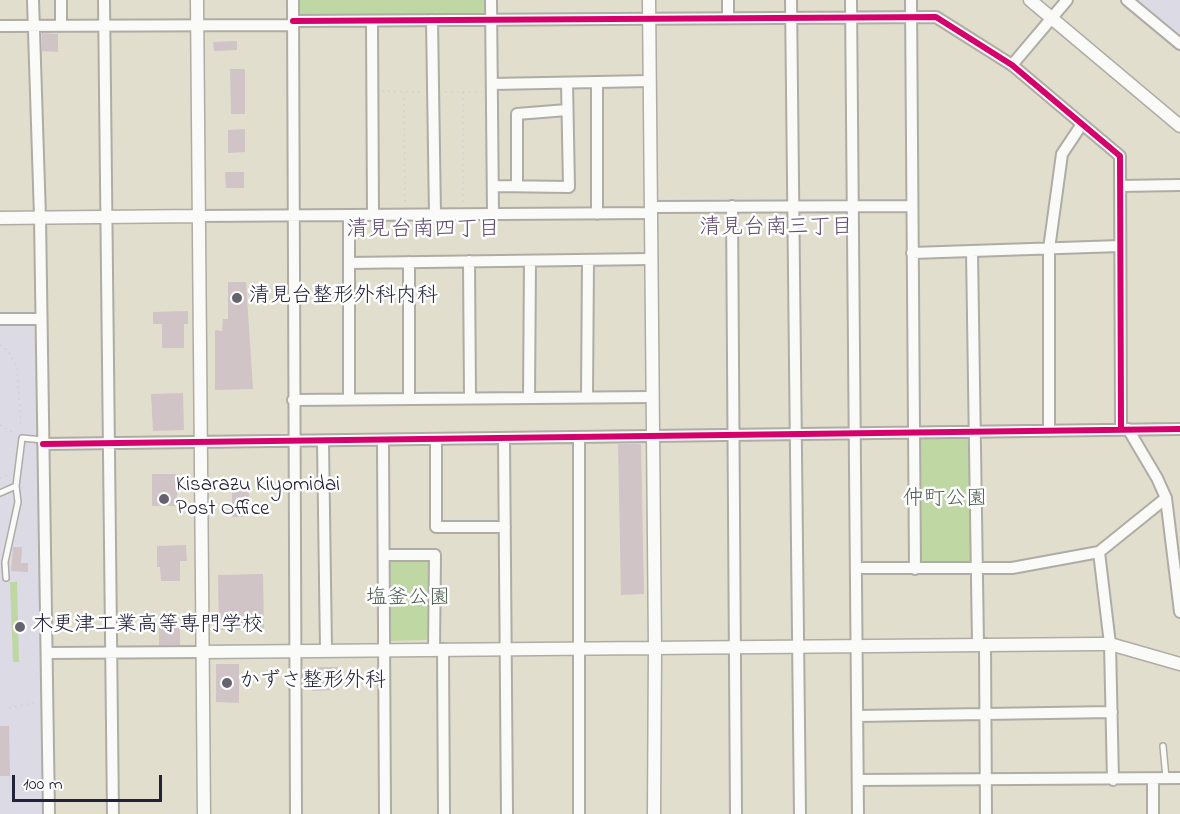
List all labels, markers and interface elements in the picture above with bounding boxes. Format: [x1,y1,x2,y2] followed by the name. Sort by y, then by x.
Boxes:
[699,216,853,242] district label: 清見台南三丁目
[346,218,500,244] district label: 清見台南四丁目
[249,285,438,311] place label: 清見台整形外科内科
[230,291,244,305] marker: 清見台整形外科内科
[176,474,340,524] place label: Kisarazu Kiyomidai Post Office
[903,488,987,514] park label: 仲町公園
[157,492,171,506] marker: Kisarazu Kiyomidai Post Office
[366,587,450,613] park label: 塩釜公園
[32,614,263,640] place label: 木更津工業高等専門学校
[13,620,27,634] marker: 木更津工業高等専門学校
[239,670,386,696] place label: かずさ整形外科
[220,676,234,690] marker: かずさ整形外科
[15,763,165,801] scale bar
[23,772,63,798] text: 100 m

